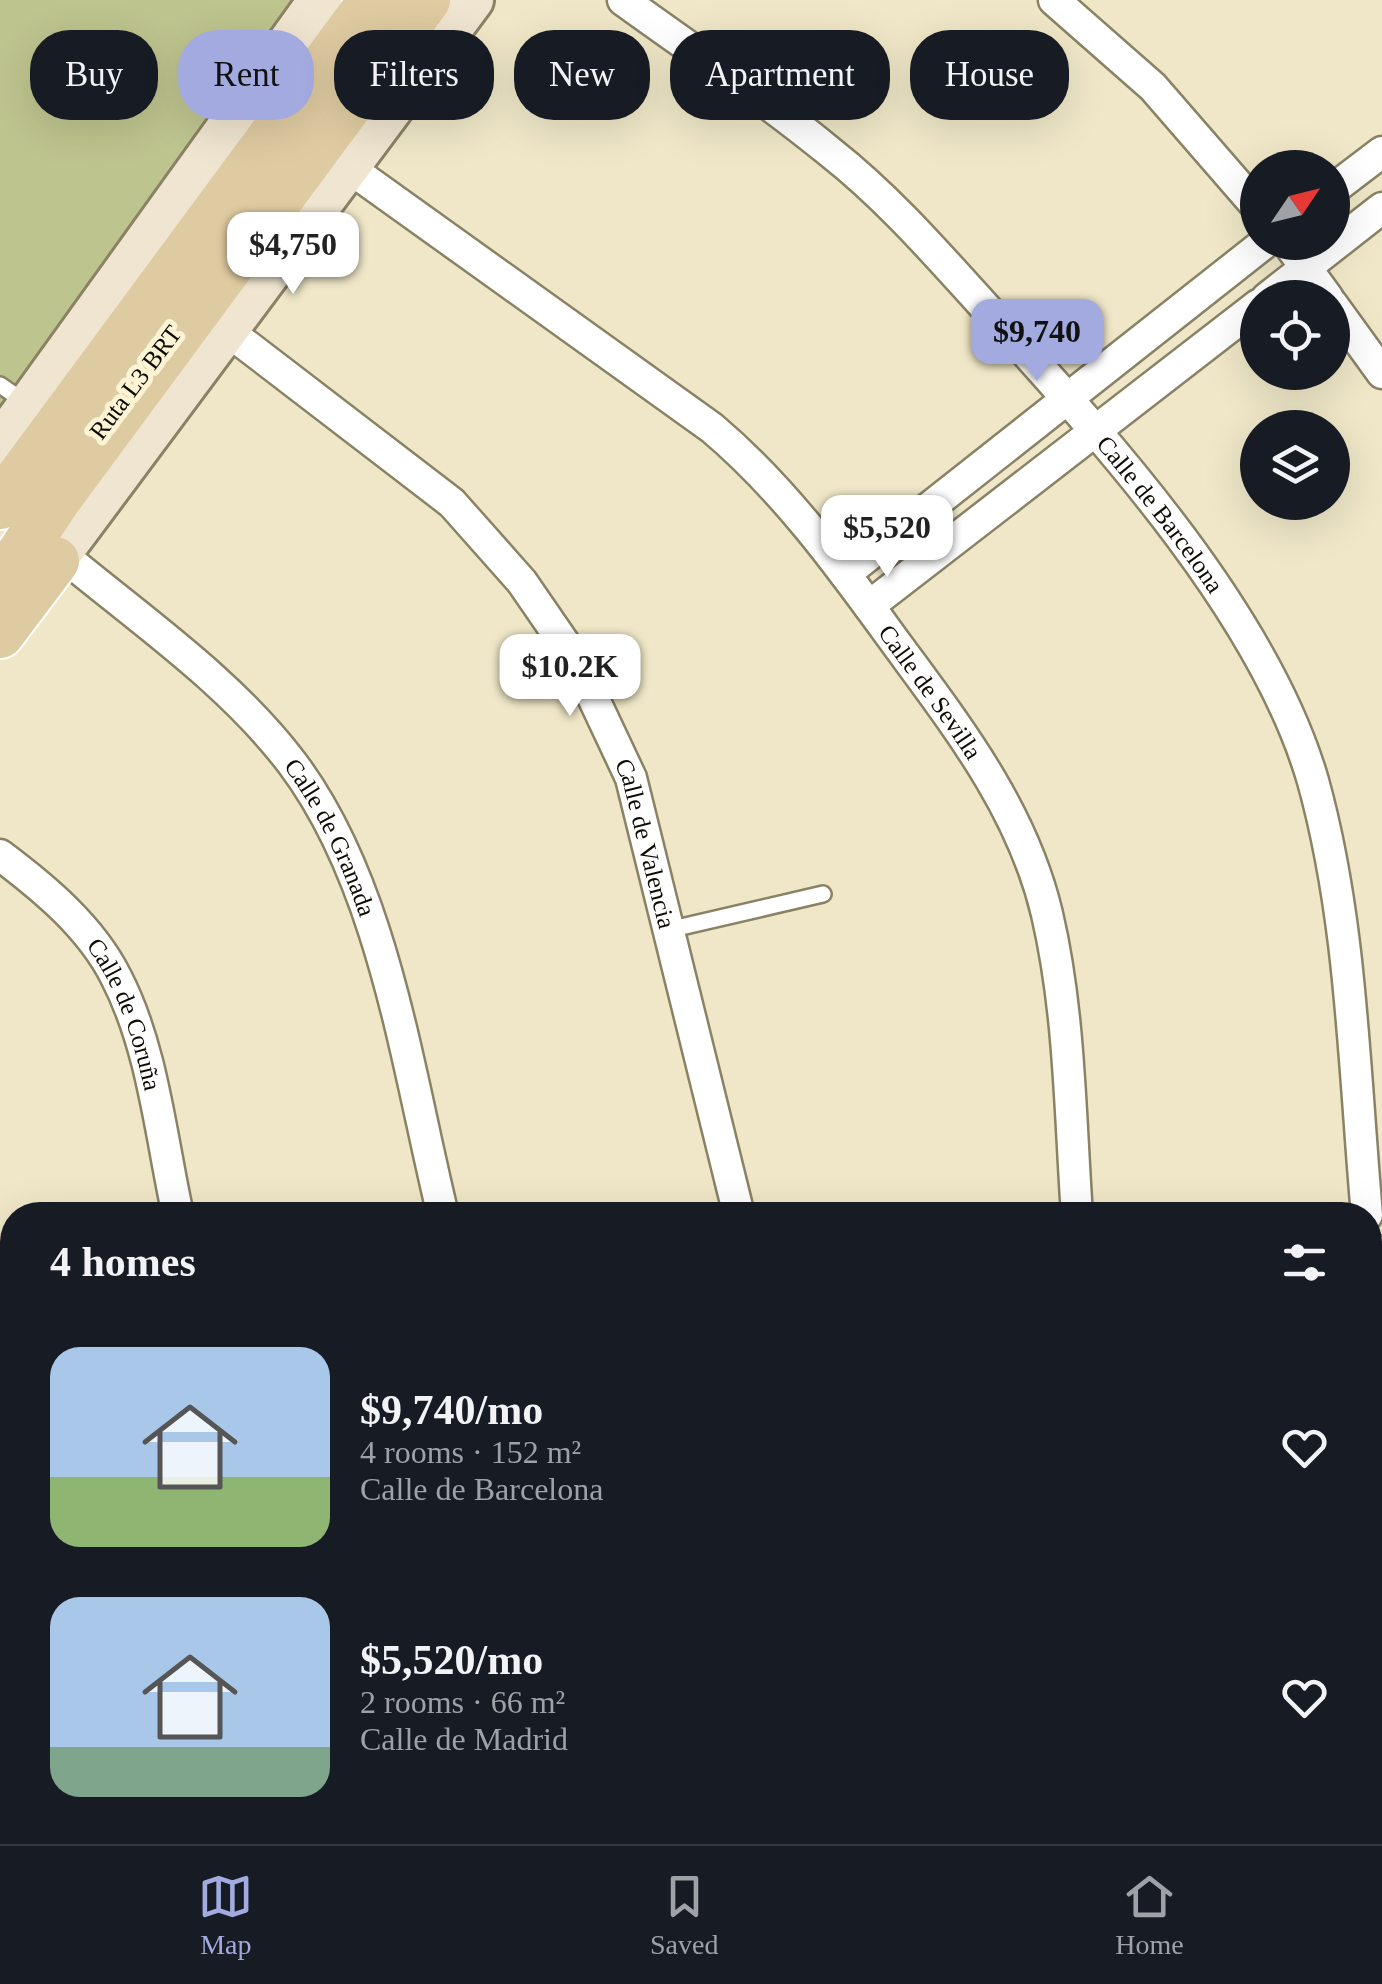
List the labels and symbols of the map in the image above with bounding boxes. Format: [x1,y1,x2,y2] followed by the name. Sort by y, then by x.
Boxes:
[1240,150,1350,260] north arrow
[212,212,374,297] pin: $4,750
[956,299,1118,384] pin: $9,740
[84,320,187,444] street label: Ruta L3 BRT
[1091,430,1229,598] street label: Calle de Barcelona
[806,495,968,580] pin: $5,520
[873,620,987,764] street label: Calle de Sevilla
[489,634,651,719] pin: $10.2K
[279,753,381,920] street label: Calle de Granada
[610,754,681,931] street label: Calle de Valencia
[82,933,166,1093] street label: Calle de Coruña

